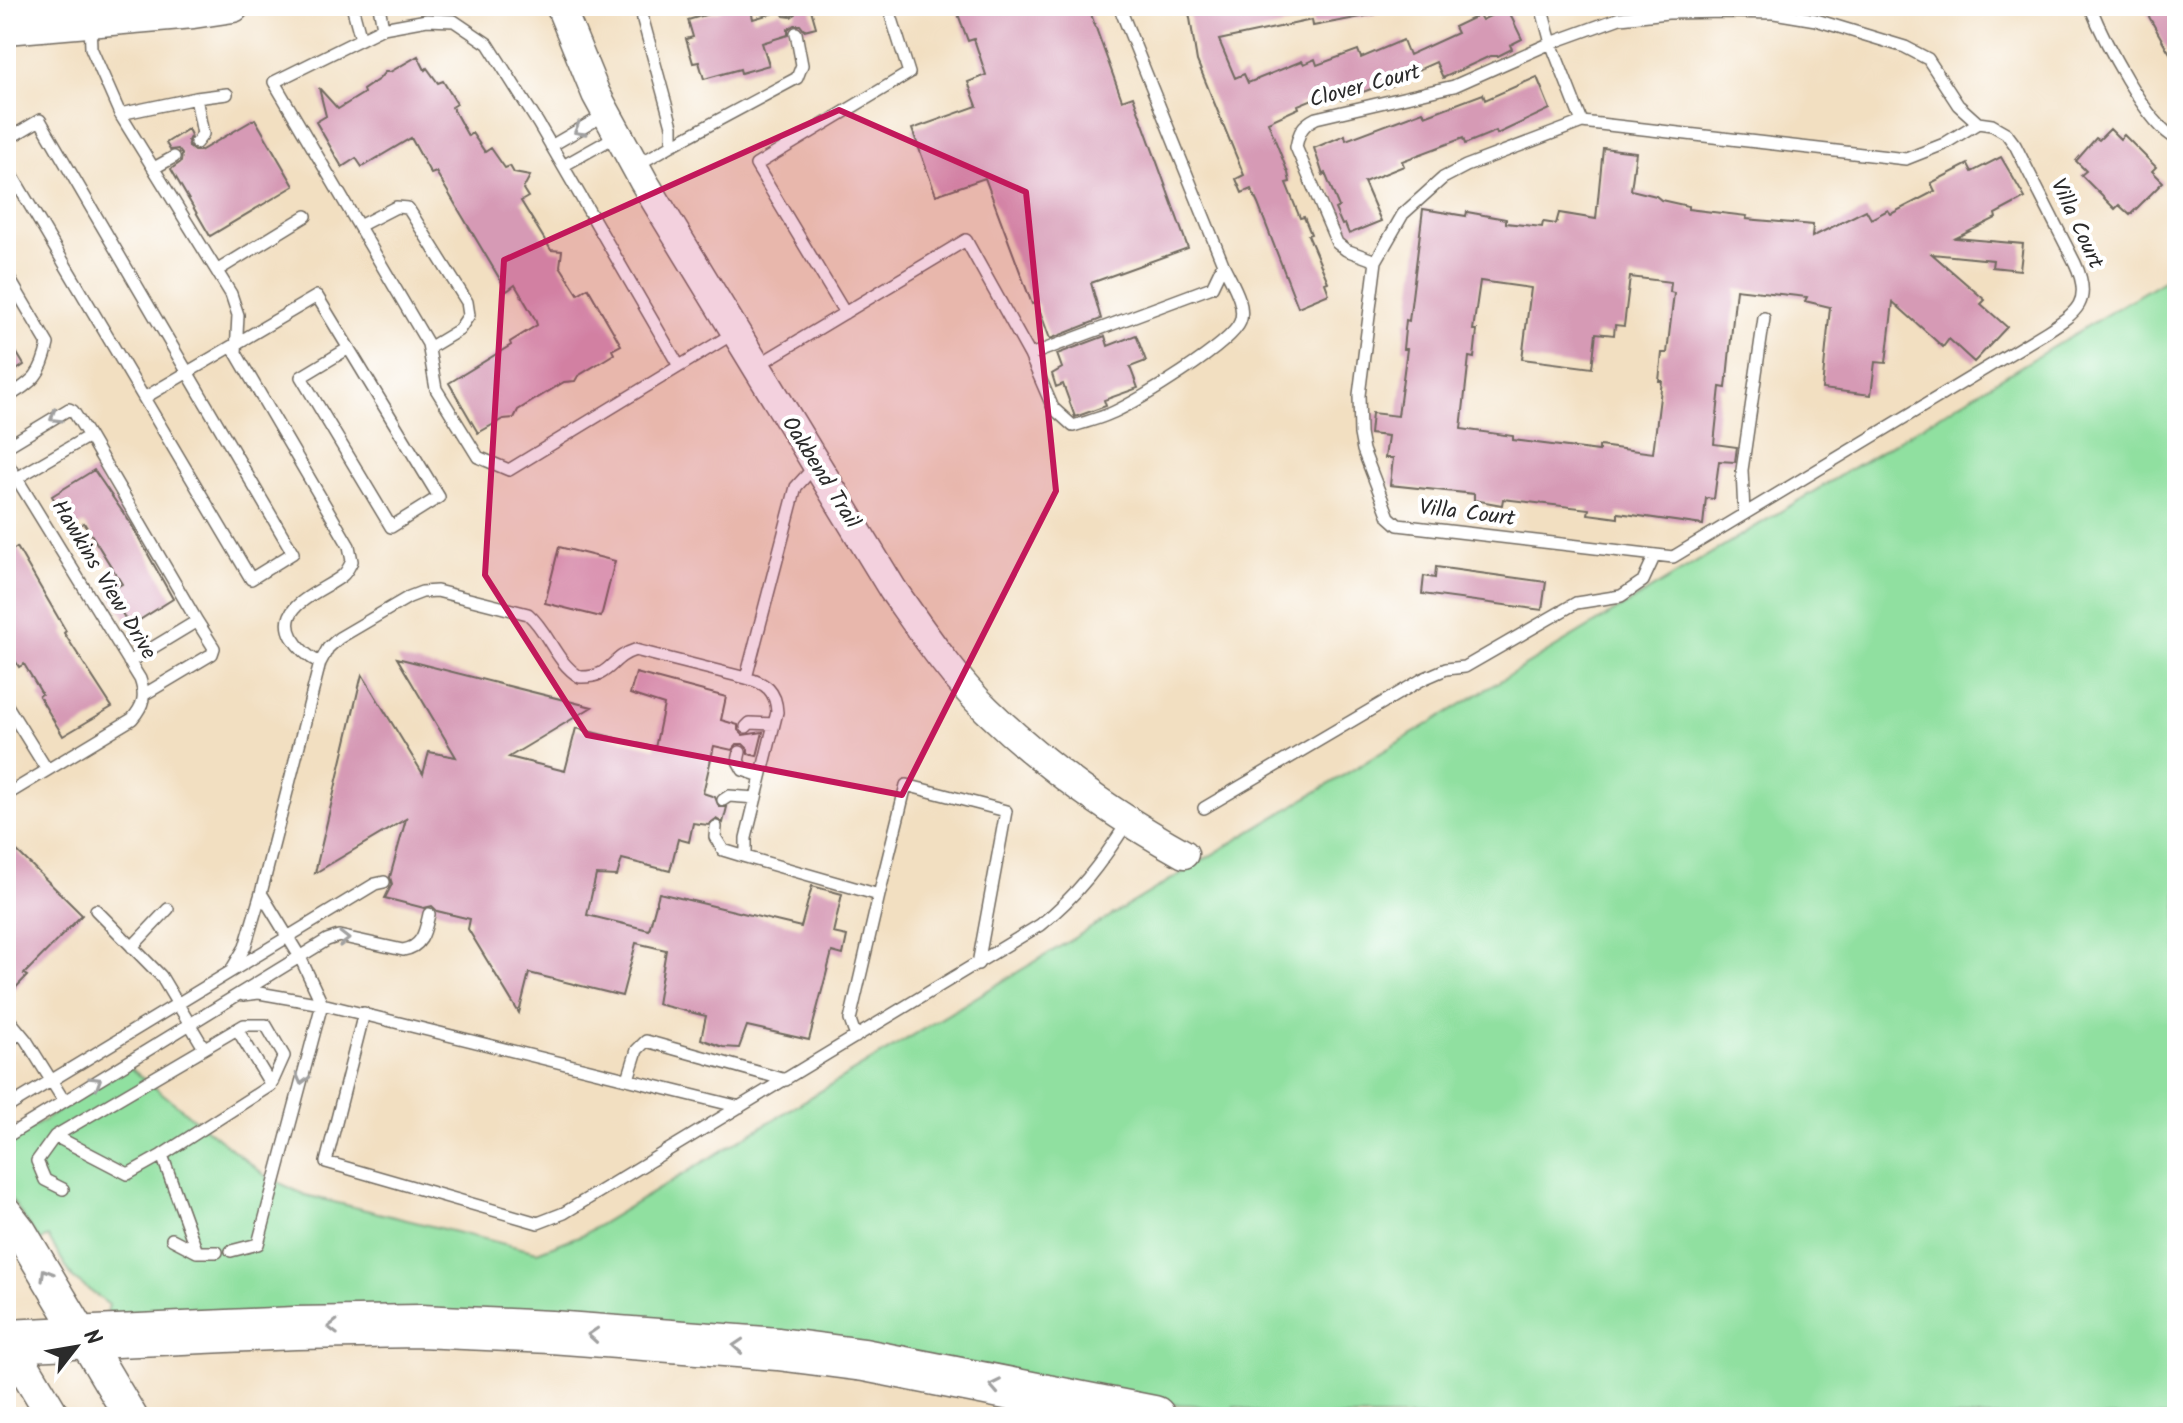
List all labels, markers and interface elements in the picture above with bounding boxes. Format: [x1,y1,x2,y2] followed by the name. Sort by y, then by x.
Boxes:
[1306,55,1425,119] street label: Clover Court
[573,120,588,136] one-way arrow
[2040,173,2112,276] street label: Villa Court
[49,408,64,423] one-way arrow
[771,410,869,537] street label: Oakbend Trail
[1417,491,1517,537] street label: Villa Court
[41,493,165,667] street label: Hawkins View Drive
[338,930,350,948] one-way arrow
[295,1072,311,1086] one-way arrow
[87,1076,102,1092] one-way arrow
[40,1268,56,1283] one-way arrow
[36,1307,116,1387] north arrow
[326,1318,339,1336] one-way arrow
[72,1323,110,1353] text: N
[586,1327,599,1344] one-way arrow
[731,1338,744,1355] one-way arrow
[989,1378,1002,1395] one-way arrow

